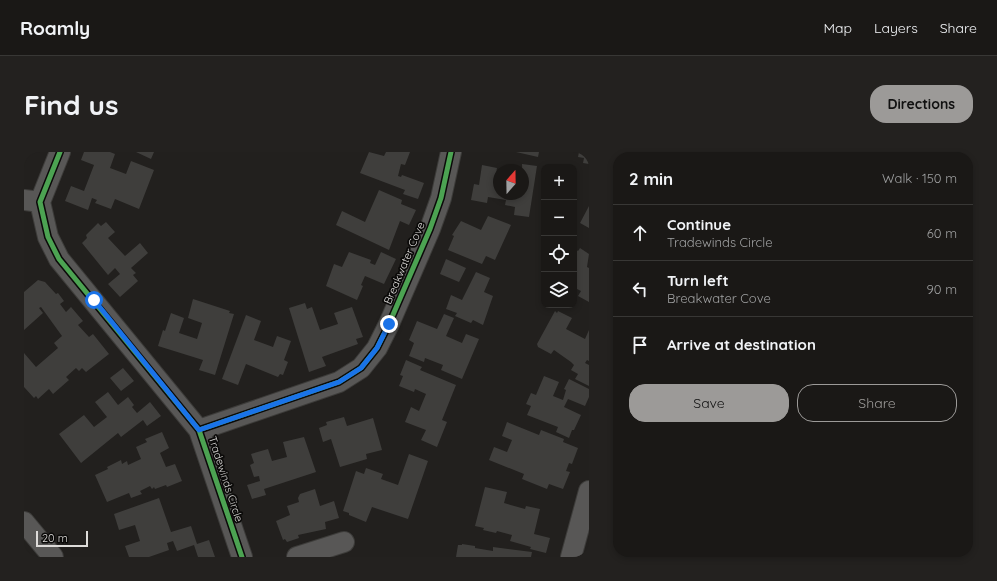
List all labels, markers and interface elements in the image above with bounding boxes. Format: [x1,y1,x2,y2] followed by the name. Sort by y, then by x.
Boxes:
[20,16,90,40] text: Roamly
[823,19,852,37] text: Map
[874,19,918,37] text: Layers
[940,19,977,37] text: Share
[870,85,973,123] button: Directions
[24,87,118,122] text: Find us
[493,164,529,200] north arrow
[541,164,577,308] map controls
[541,164,577,200] button: +
[629,168,673,189] text: 2 min
[882,170,957,186] text: Walk · 150 m
[541,200,577,236] button: −
[667,215,731,234] text: Continue
[380,220,428,306] street label: Breakwater Cove
[629,222,651,244] icon: ahead
[927,225,957,241] text: 60 m
[667,234,773,250] text: Tradewinds Circle
[541,236,577,272] button: locate
[667,271,729,290] text: Turn left
[541,272,577,308] button: layers
[629,278,651,300] icon: left
[927,281,957,297] text: 90 m
[667,290,771,306] text: Breakwater Cove
[85,291,103,309] route start
[380,315,398,333] route end
[629,334,651,356] icon: arrive
[667,335,816,354] text: Arrive at destination
[629,384,789,422] button: Save
[797,384,957,422] button: Share
[206,434,246,524] street label: Tradewinds Circle
[36,529,88,548] scale bar
[42,531,68,545] text: 20 m

